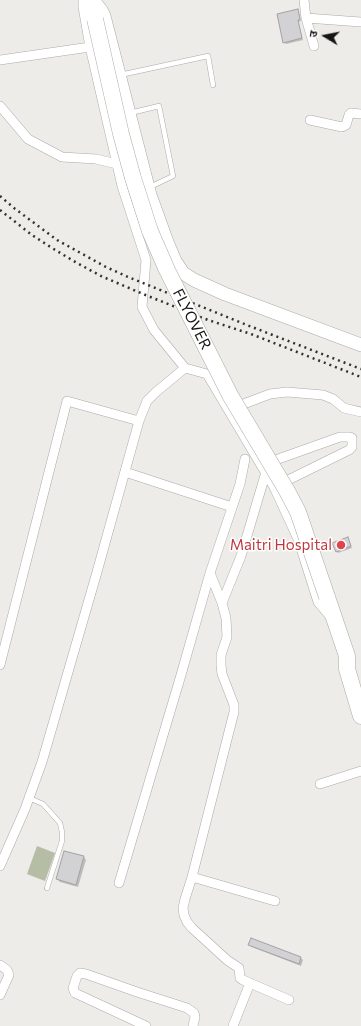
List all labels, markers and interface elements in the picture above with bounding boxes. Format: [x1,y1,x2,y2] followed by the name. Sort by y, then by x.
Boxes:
[305,16,345,56] north arrow
[306,30,320,38] text: उ
[169,286,215,352] street label: FLYOVER
[230,536,332,554] place label: Maitri Hospital
[335,539,347,551] marker: Maitri Hospital

